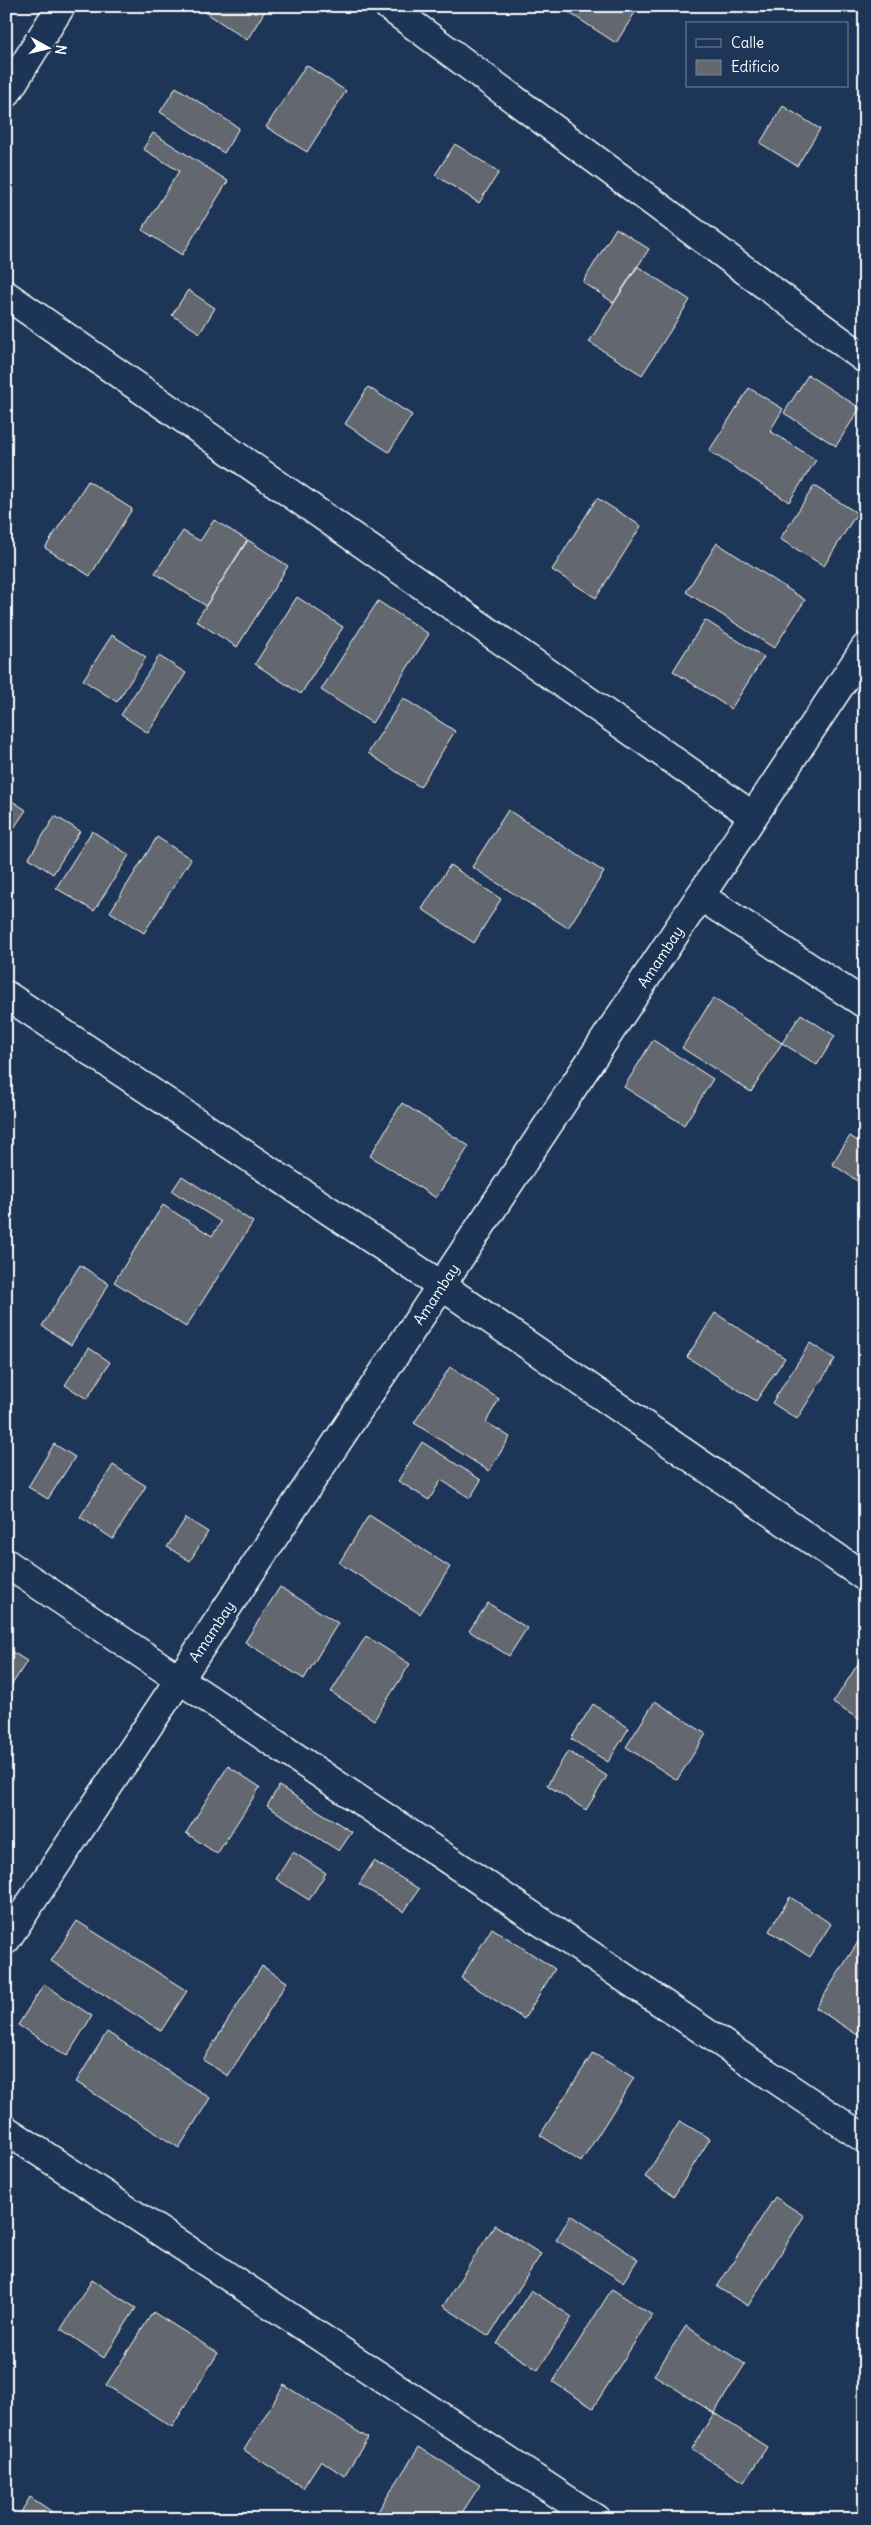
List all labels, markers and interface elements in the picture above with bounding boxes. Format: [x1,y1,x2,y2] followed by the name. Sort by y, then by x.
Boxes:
[22,22,72,72] north arrow
[686,22,848,88] legend
[731,33,764,52] text: Calle
[51,44,70,56] text: N
[731,57,779,76] text: Edificio
[633,922,687,991] street label: Amambay
[408,1259,463,1328] street label: Amambay
[184,1597,239,1665] street label: Amambay

